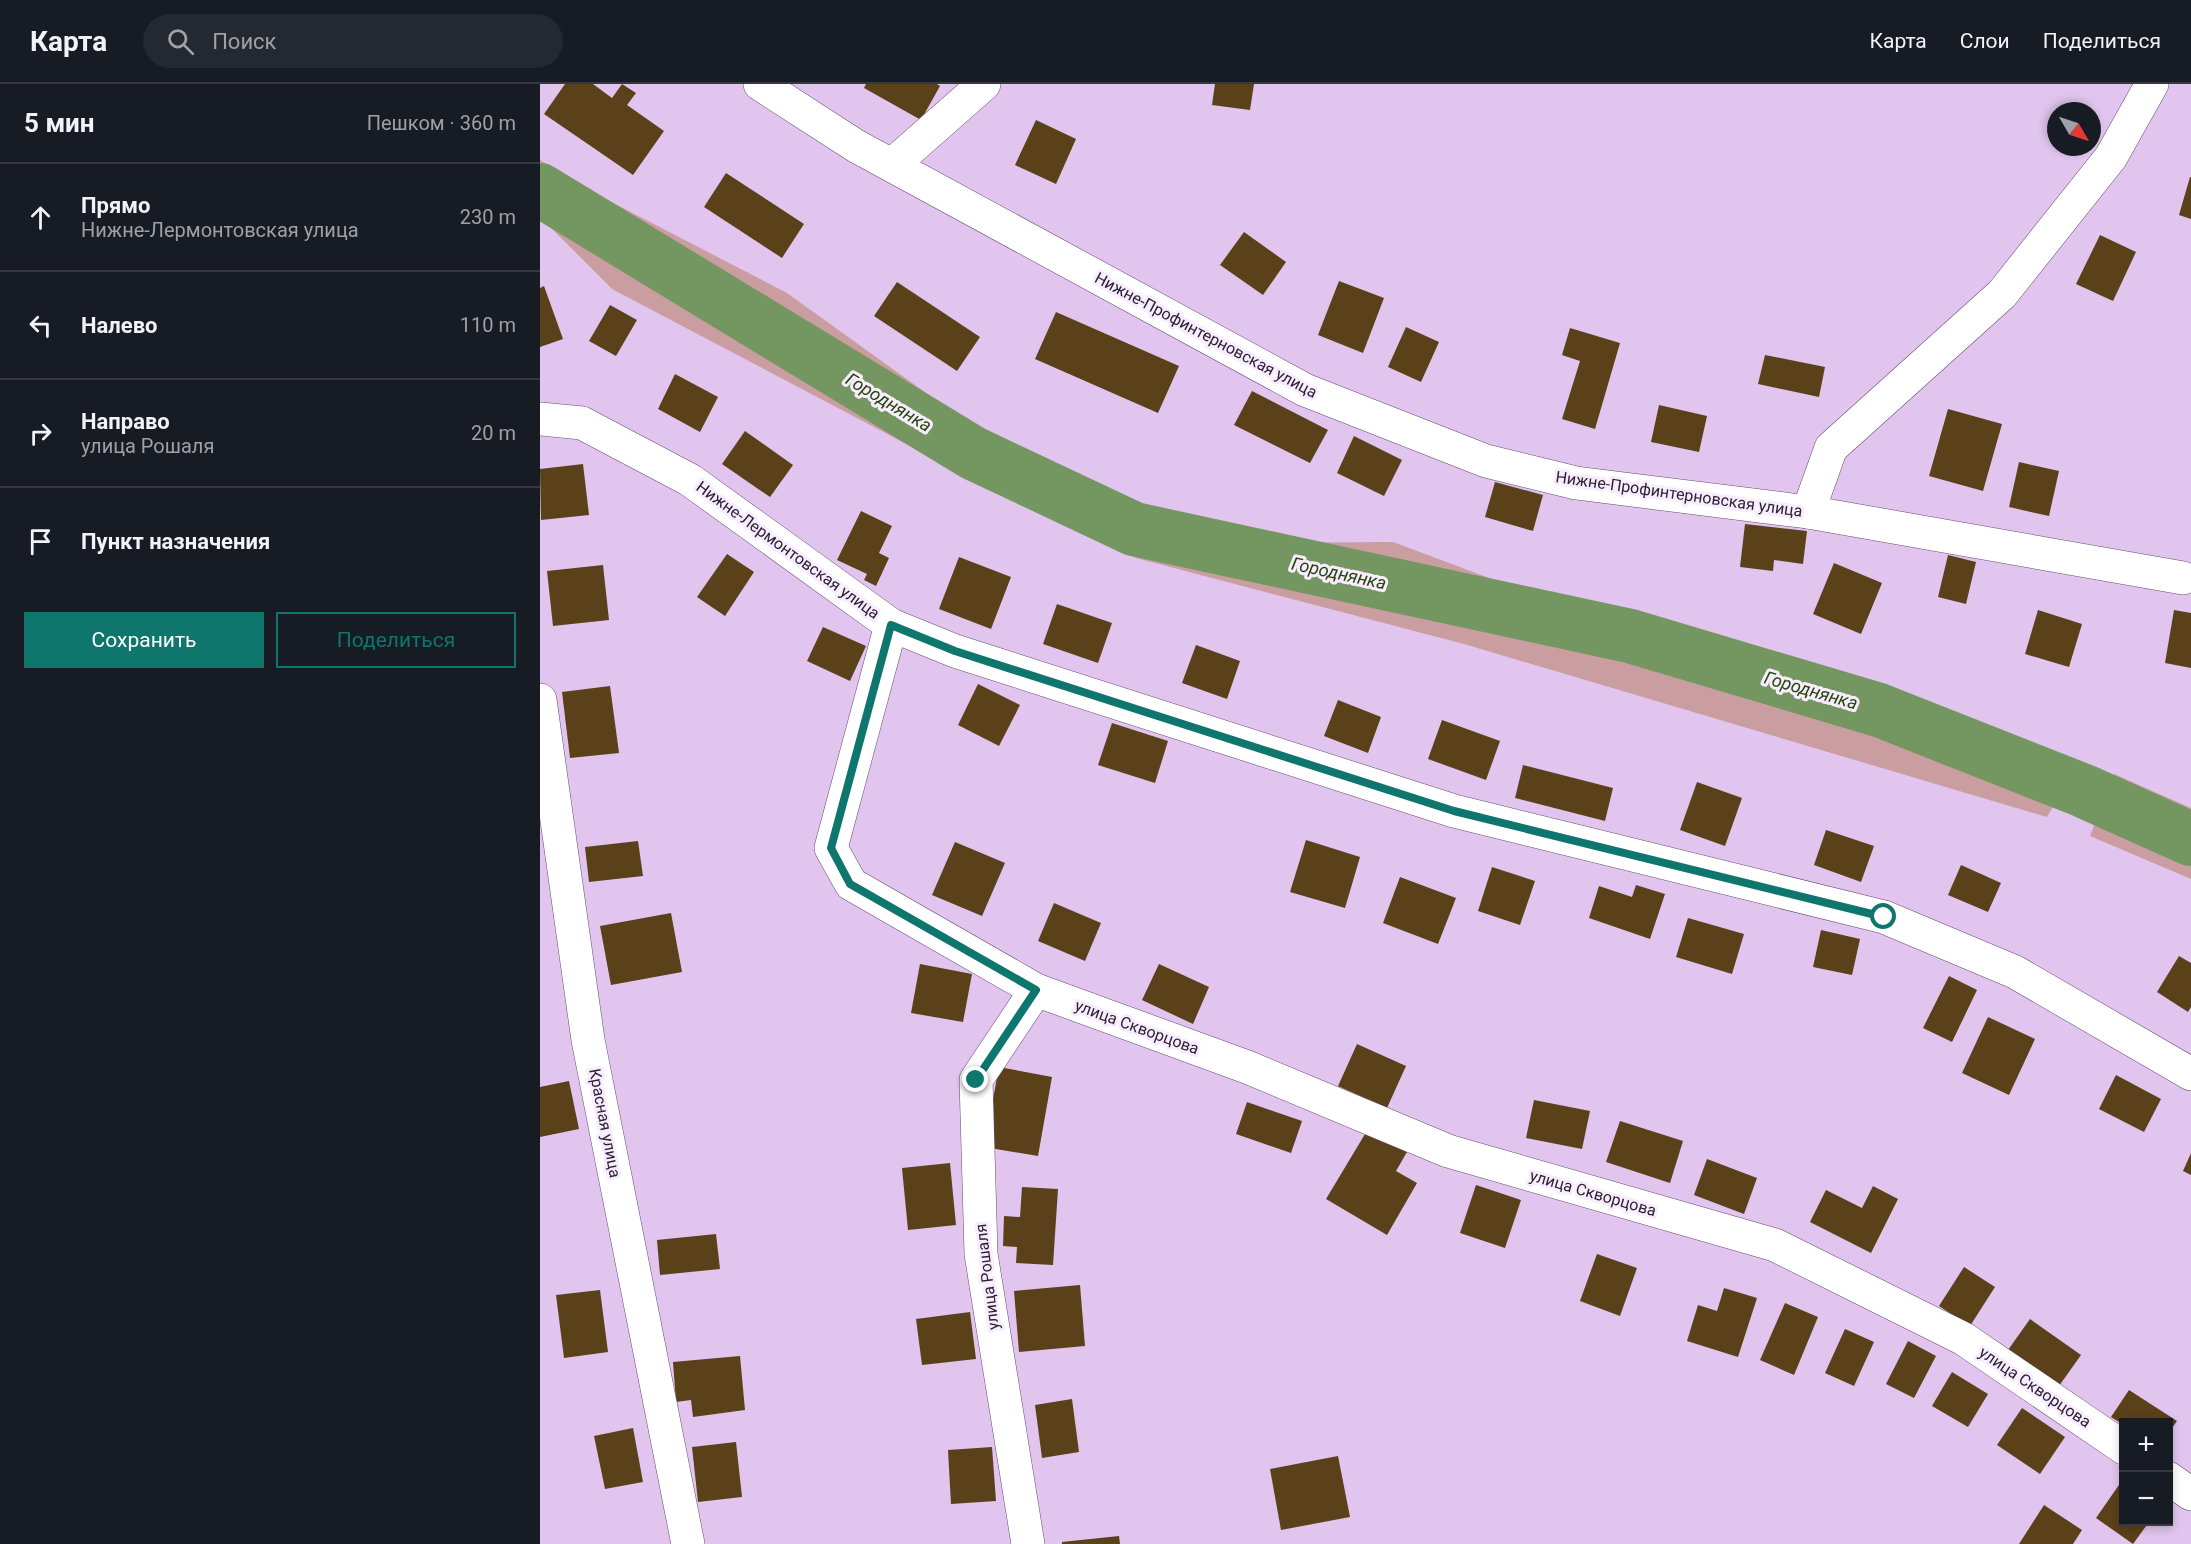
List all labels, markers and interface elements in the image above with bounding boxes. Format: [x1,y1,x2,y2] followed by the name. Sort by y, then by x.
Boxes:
[143,14,563,68] search box
[30,25,107,58] text: Карта
[164,25,197,58] icon: search
[212,29,277,54] text: Поиск
[1870,29,1927,53] text: Карта
[1960,29,2010,53] text: Слои
[2043,29,2161,53] text: Поделиться
[2047,102,2101,156] north arrow
[24,108,95,138] text: 5 мин
[367,111,516,135] text: Пешком · 360 m
[81,193,150,218] text: Прямо
[24,201,57,234] icon: ahead
[460,205,516,229] text: 230 m
[81,218,359,242] text: Нижне-Лермонтовская улица
[1092,268,1320,402] street label: Нижне-Профинтерновская улица
[24,309,57,342] icon: left
[81,313,158,338] text: Налево
[460,313,516,337] text: 110 m
[842,368,936,436] water label: Городнянка
[81,409,170,434] text: Направо
[24,417,57,450] icon: right
[471,421,516,445] text: 20 m
[81,434,214,458] text: улица Рошаля
[1554,467,1804,521] street label: Нижне-Профинтерновская улица
[693,477,883,623] street label: Нижне-Лермонтовская улица
[24,525,57,558] icon: arrive
[81,529,270,554] text: Пункт назначения
[1290,553,1388,593] water label: Городнянка
[24,612,264,668] button: Сохранить
[276,612,516,668] button: Поделиться
[1762,667,1860,713] water label: Городнянка
[1870,903,1896,929] route start
[1072,996,1202,1058] street label: улица Скворцова
[962,1066,988,1092] route end
[585,1067,625,1179] street label: Красная улица
[1528,1166,1658,1220] street label: улица Скворцова
[971,1223,1003,1331] street label: улица Рошаля
[1976,1343,2094,1431] street label: улица Скворцова
[2119,1418,2173,1526] map controls
[2119,1418,2173,1472] button: +
[2119,1472,2173,1526] button: −

